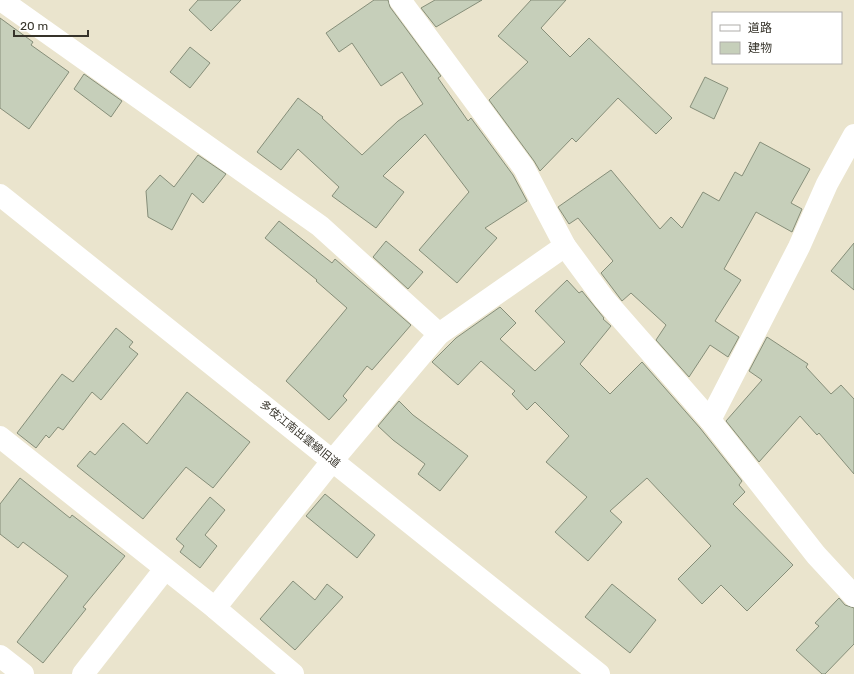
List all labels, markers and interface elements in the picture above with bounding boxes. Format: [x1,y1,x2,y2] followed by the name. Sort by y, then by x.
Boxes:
[14,12,88,38] scale bar
[712,12,842,64] legend
[20,19,48,33] text: 20 m
[748,21,772,35] text: 道路
[748,41,772,55] text: 建物
[257,398,343,470] street label: 多伎江南出雲線旧道

